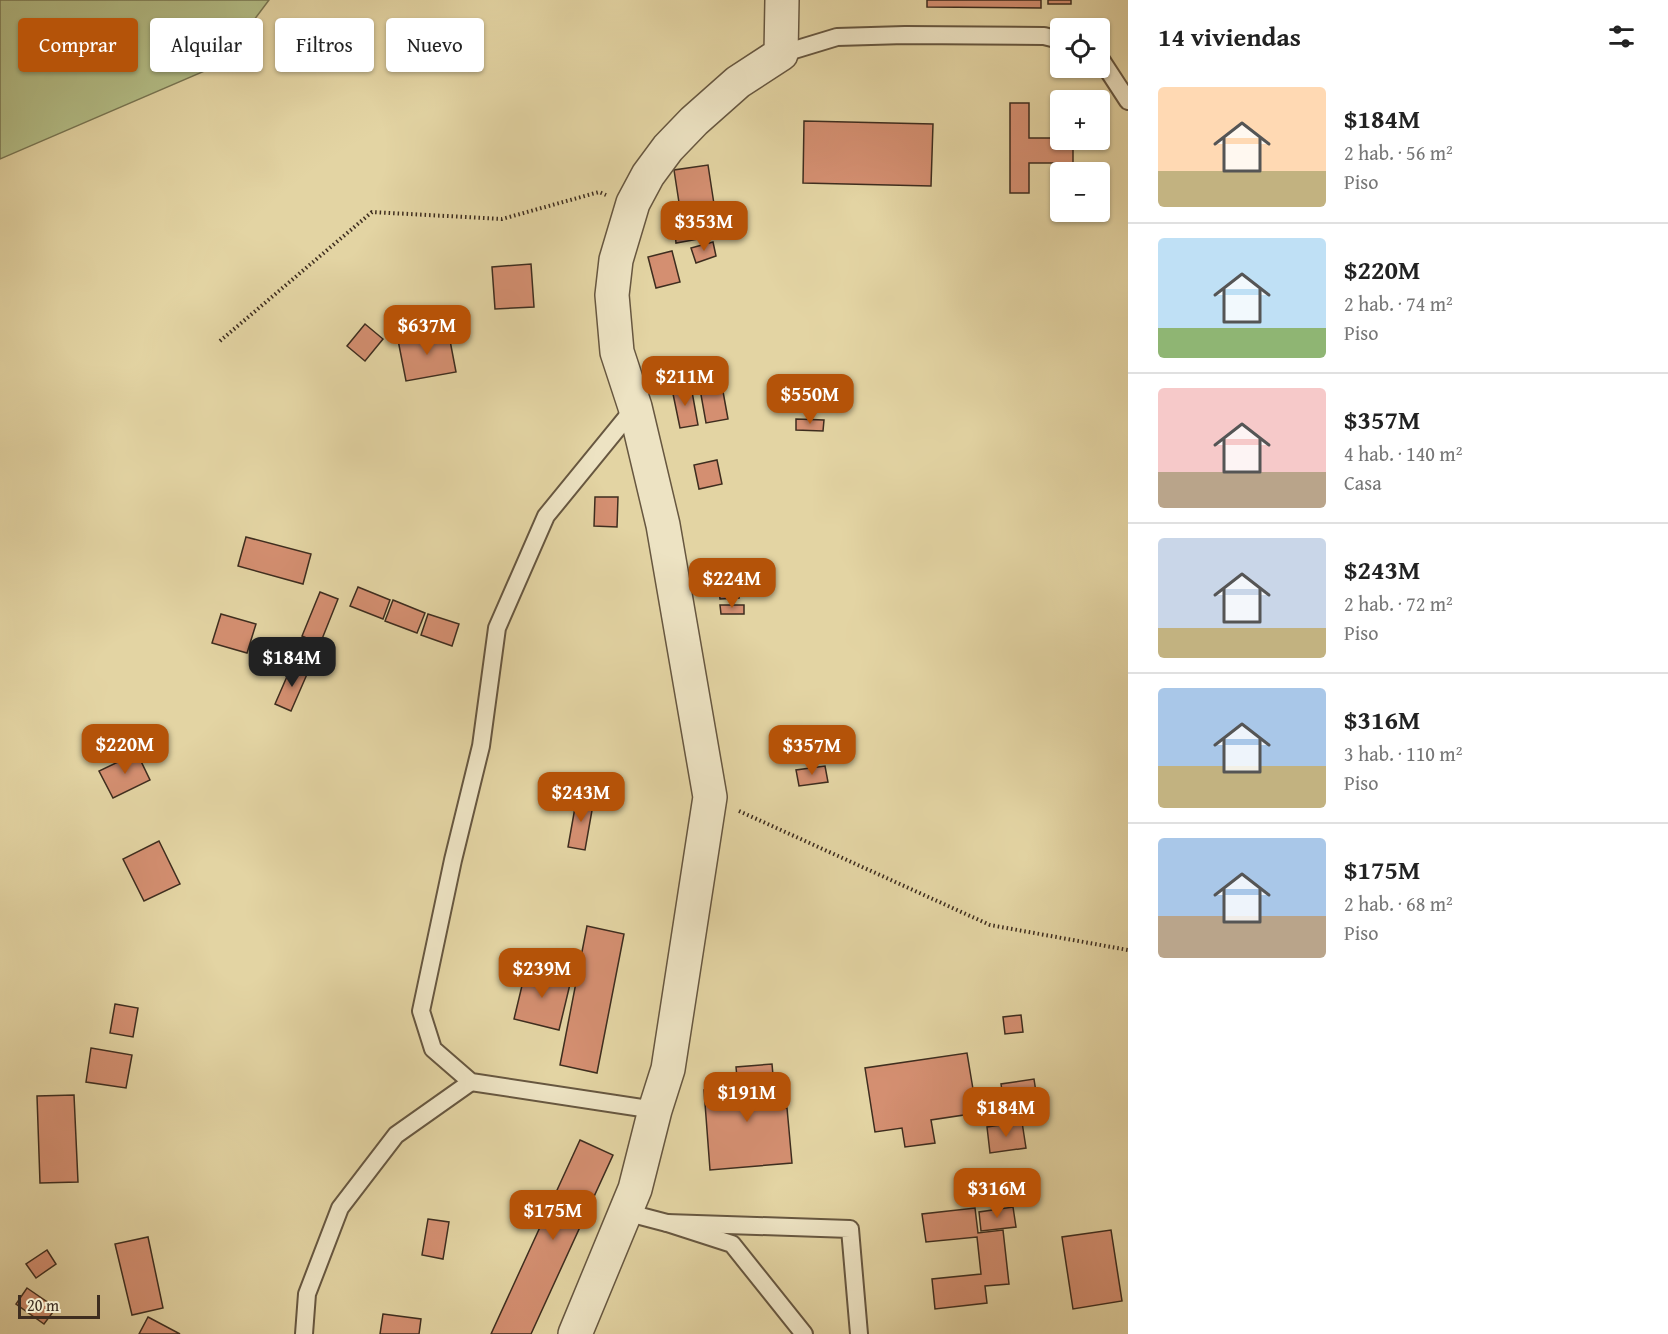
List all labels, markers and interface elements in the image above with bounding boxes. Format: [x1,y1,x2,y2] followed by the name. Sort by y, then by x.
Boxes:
[1158,17,1301,56] text: 14 viviendas
[18,18,138,72] chip: Comprar
[150,18,263,72] chip: Alquilar
[275,18,374,72] chip: Filtros
[386,18,484,72] chip: Nuevo
[1050,18,1110,222] map controls
[1050,18,1110,78] button: locate
[1605,20,1638,53] icon: filters
[1050,90,1110,150] button: +
[1344,99,1420,138] text: $184M
[1206,111,1278,183] icon: home
[1344,138,1453,167] text: 2 hab. · 56 m²
[1050,162,1110,222] button: −
[1344,167,1379,196] text: Piso
[662,201,746,252] pin: $353M
[675,206,733,235] text: $353M
[1344,250,1420,289] text: $220M
[1206,262,1278,334] icon: home
[1344,289,1453,318] text: 2 hab. · 74 m²
[385,305,469,356] pin: $637M
[398,310,456,339] text: $637M
[1344,318,1379,347] text: Piso
[643,356,727,407] pin: $211M
[656,361,714,390] text: $211M
[768,374,852,425] pin: $550M
[781,379,839,408] text: $550M
[1344,400,1420,439] text: $357M
[1206,412,1278,484] icon: home
[1344,439,1462,468] text: 4 hab. · 140 m²
[1344,468,1382,497] text: Casa
[1344,550,1420,589] text: $243M
[690,558,774,609] pin: $224M
[1206,562,1278,634] icon: home
[703,563,761,592] text: $224M
[1344,589,1453,618] text: 2 hab. · 72 m²
[1344,618,1379,647] text: Piso
[250,637,334,688] pin: $184M
[263,642,321,671] text: $184M
[1344,700,1420,739] text: $316M
[1206,712,1278,784] icon: home
[83,724,167,775] pin: $220M
[770,725,854,776] pin: $357M
[96,729,154,758] text: $220M
[783,730,841,759] text: $357M
[1344,739,1462,768] text: 3 hab. · 110 m²
[1344,768,1379,797] text: Piso
[539,772,623,823] pin: $243M
[552,777,610,806] text: $243M
[1344,850,1420,889] text: $175M
[1206,862,1278,934] icon: home
[1344,889,1453,918] text: 2 hab. · 68 m²
[1344,918,1379,947] text: Piso
[500,948,584,999] pin: $239M
[513,953,571,982] text: $239M
[705,1072,789,1123] pin: $191M
[718,1077,776,1106] text: $191M
[964,1087,1048,1138] pin: $184M
[977,1092,1035,1121] text: $184M
[955,1168,1039,1219] pin: $316M
[968,1173,1026,1202] text: $316M
[511,1190,595,1241] pin: $175M
[524,1195,582,1224] text: $175M
[18,1292,100,1320] scale bar
[27,1293,59,1317] text: 20 m

